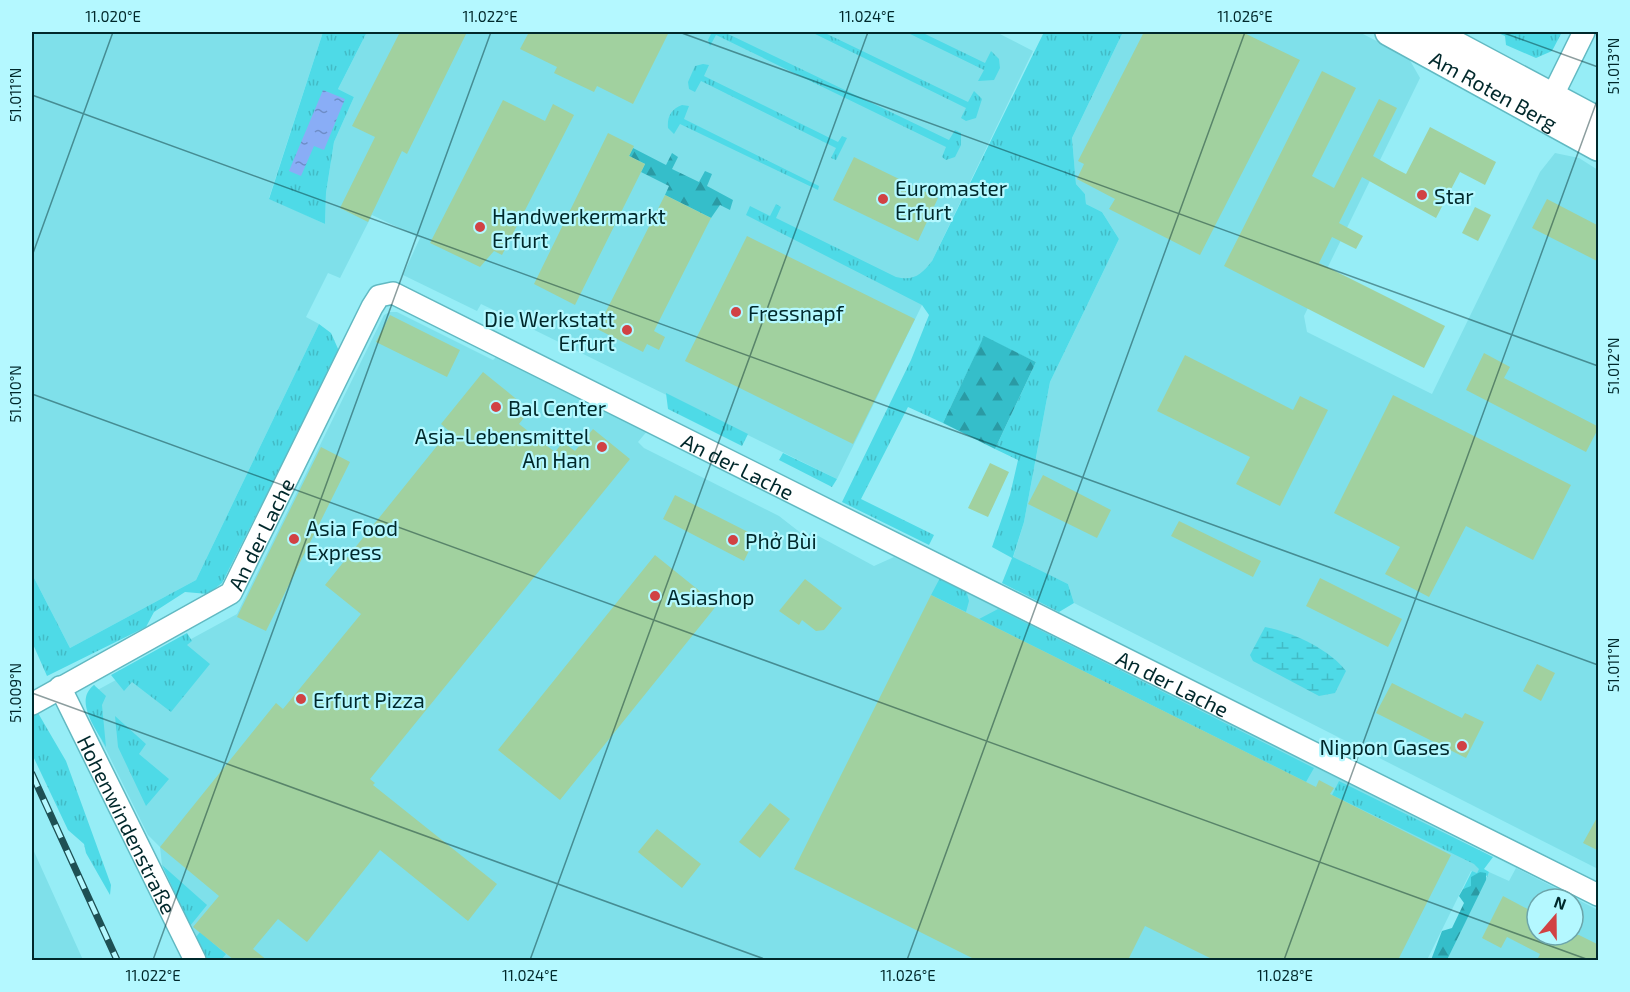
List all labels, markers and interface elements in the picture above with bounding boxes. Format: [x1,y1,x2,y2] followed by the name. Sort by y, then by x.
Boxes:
[85,7,141,25] text: 11.020°E
[462,7,518,25] text: 11.022°E
[839,7,895,25] text: 11.024°E
[1217,7,1273,25] text: 11.026°E
[1604,38,1622,94] text: 51.013°N
[1426,45,1562,135] street label: Am Roten Berg
[6,68,24,122] text: 51.011°N
[895,175,1008,224] place label: Euromaster Erfurt
[1434,183,1474,208] place label: Star
[1415,188,1429,202] marker: Star
[876,192,890,206] marker: Euromaster Erfurt
[492,203,666,252] place label: Handwerkermarkt Erfurt
[473,220,487,234] marker: Handwerkermarkt Erfurt
[748,300,845,325] place label: Fressnapf
[729,305,743,319] marker: Fressnapf
[484,306,615,355] place label: Die Werkstatt Erfurt
[620,323,634,337] marker: Die Werkstatt Erfurt
[1604,338,1622,394] text: 51.012°N
[6,365,24,423] text: 51.010°N
[508,395,607,420] place label: Bal Center
[489,400,503,414] marker: Bal Center
[415,423,591,472] place label: Asia-Lebensmittel An Han
[678,427,798,504] street label: An der Lache
[595,440,609,454] marker: Asia-Lebensmittel An Han
[222,473,298,594] street label: An der Lache
[306,515,398,564] place label: Asia Food Express
[745,528,817,553] place label: Phở Bùi
[287,532,301,546] marker: Asia Food Express
[726,533,740,547] marker: Phở Bùi
[667,584,754,609] place label: Asiashop
[648,589,662,603] marker: Asiashop
[1604,638,1622,692] text: 51.011°N
[1113,644,1233,721] street label: An der Lache
[6,663,24,723] text: 51.009°N
[313,687,425,712] place label: Erfurt Pizza
[294,692,308,706] marker: Erfurt Pizza
[73,731,182,918] street label: Hohenwindenstraße
[1319,734,1450,759] place label: Nippon Gases
[1455,739,1469,753] marker: Nippon Gases
[1525,887,1585,947] north arrow
[1552,892,1569,913] text: N
[125,966,181,984] text: 11.022°E
[502,966,558,984] text: 11.024°E
[880,966,936,984] text: 11.026°E
[1257,966,1313,984] text: 11.028°E

